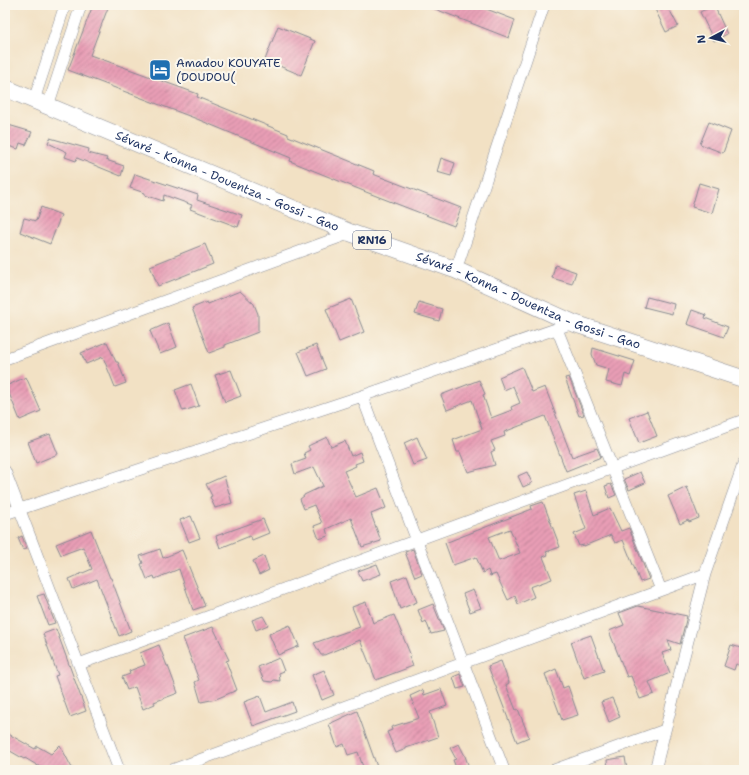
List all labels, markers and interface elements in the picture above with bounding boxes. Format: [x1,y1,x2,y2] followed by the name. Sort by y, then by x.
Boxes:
[691,18,731,58] north arrow
[694,34,710,44] text: N
[176,55,281,85] place label: Amadou KOUYATE (DOUDOU(
[147,57,173,83] hotel icon: Amadou KOUYATE (DOUDOU(
[113,127,342,235] street label: Sévaré - Konna - Douentza - Gossi - Gao
[353,231,391,249] road number: RN16
[414,248,643,353] street label: Sévaré - Konna - Douentza - Gossi - Gao

